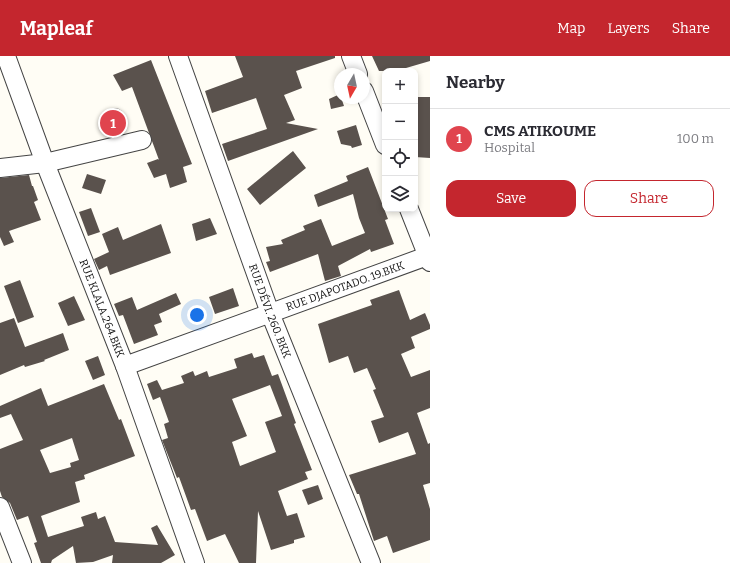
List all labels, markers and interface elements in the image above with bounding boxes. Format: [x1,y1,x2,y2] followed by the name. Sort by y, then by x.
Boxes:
[20,17,93,40] text: Mapleaf
[557,20,585,37] text: Map
[607,20,650,37] text: Layers
[672,20,710,37] text: Share
[334,68,370,104] north arrow
[382,68,418,212] map controls
[382,68,418,104] button: +
[446,72,505,93] text: Nearby
[382,104,418,140] button: −
[100,108,126,138] pin: 1
[484,122,596,140] text: CMS ATIKOUME
[456,131,462,146] text: 1
[677,131,714,146] text: 100 m
[382,140,418,176] button: locate
[484,140,535,155] text: Hospital
[382,176,418,212] button: layers
[446,180,576,217] button: Save
[584,180,714,217] button: Share
[77,257,127,360] street label: RUE KLALA.264.BKK
[284,259,406,314] street label: RUE DJAPOTADO. 19.BKK
[246,262,294,360] street label: RUE DÉVI. 260. BKK
[187,305,207,325] your location

